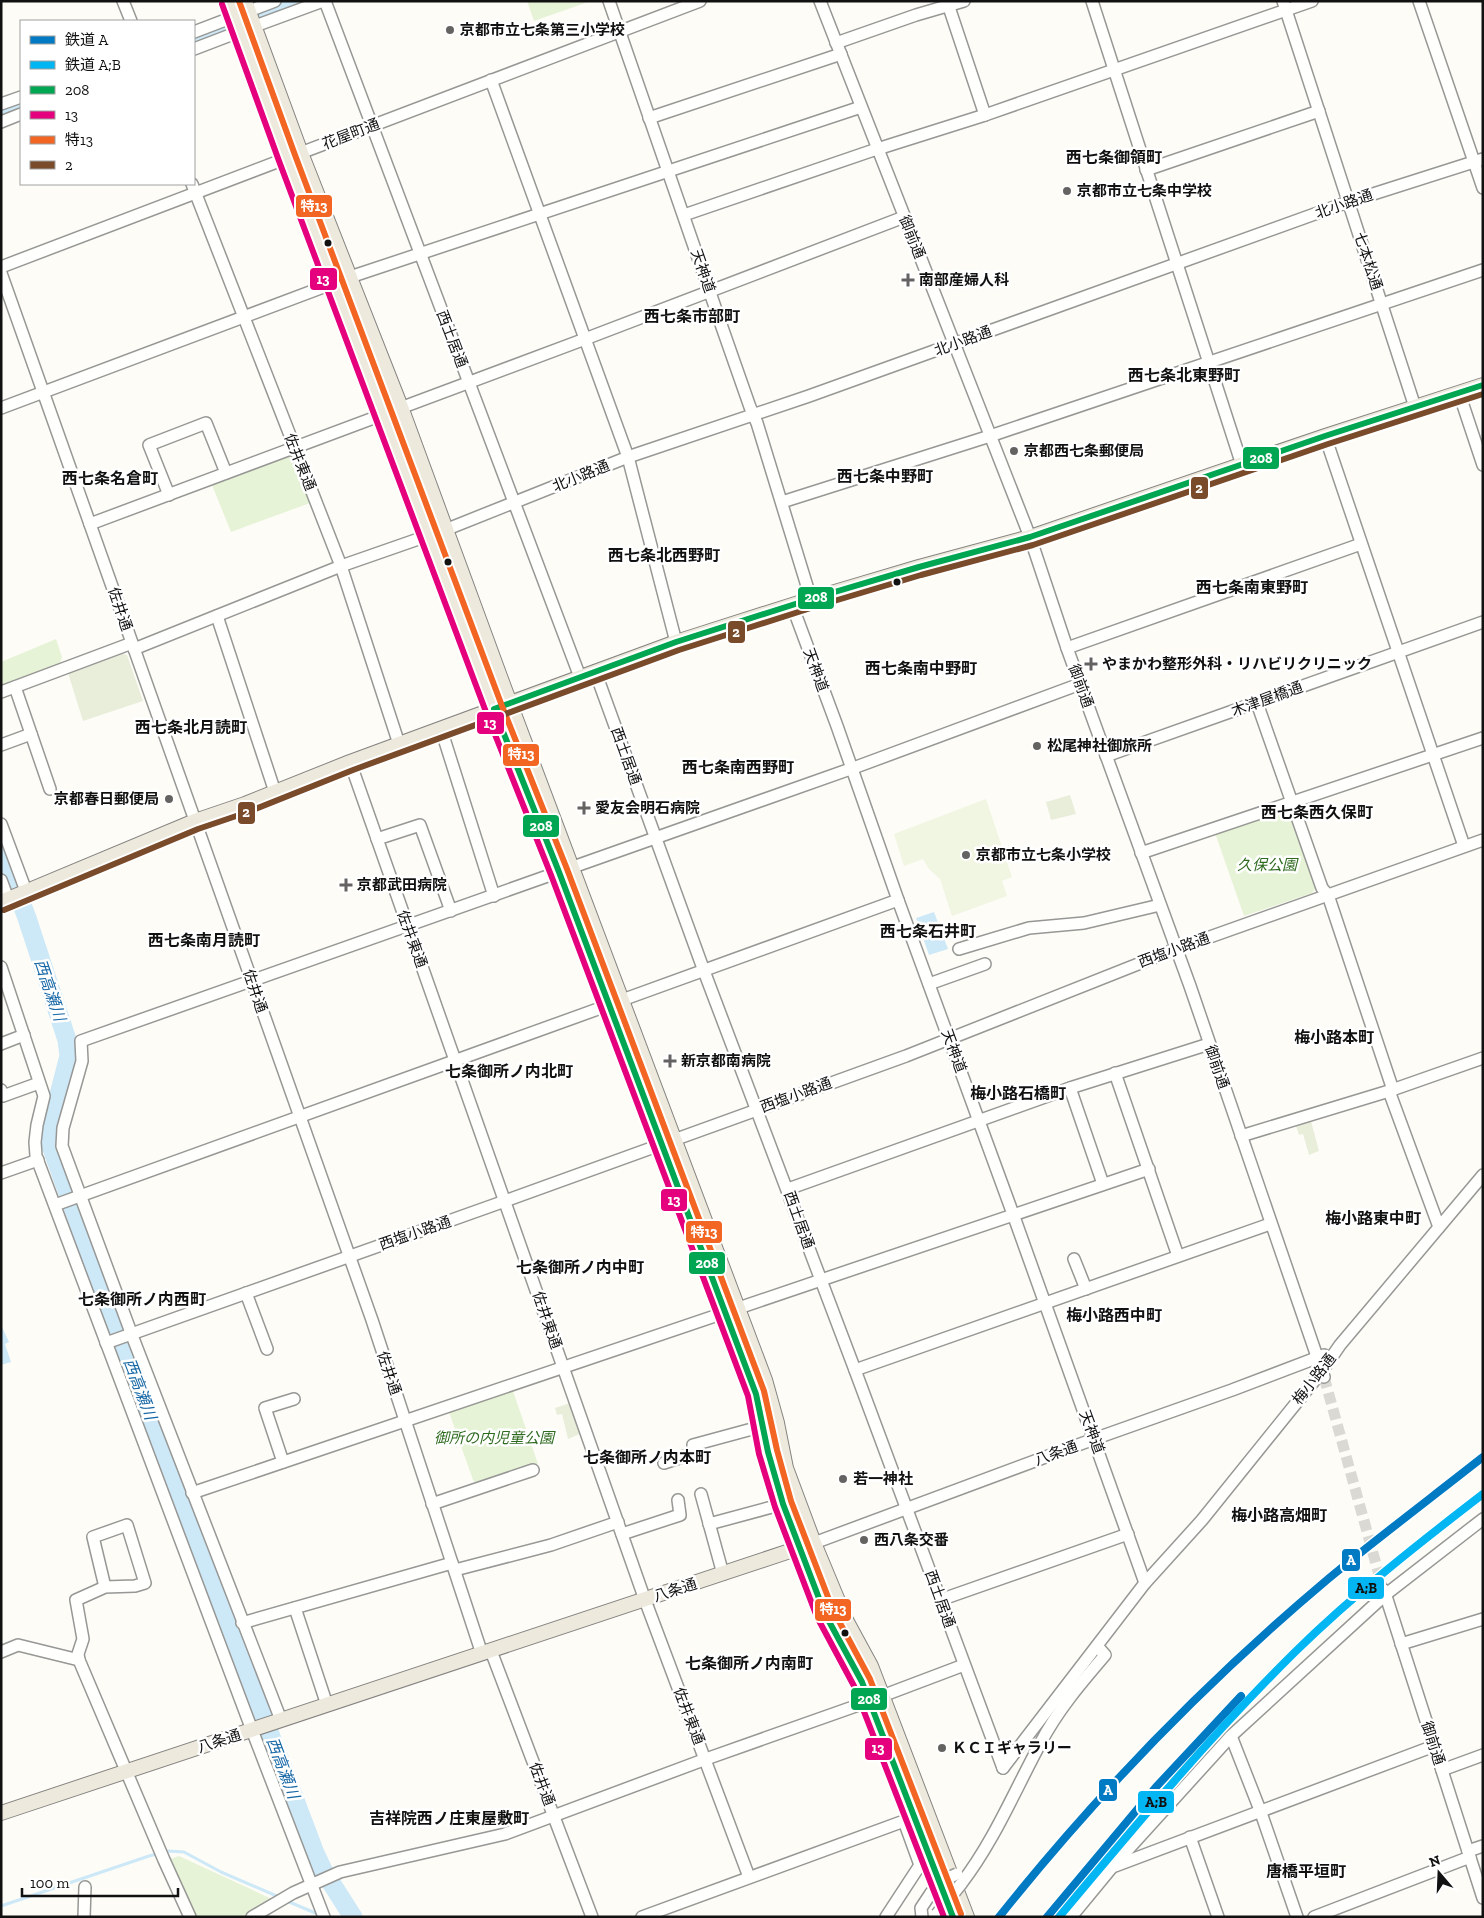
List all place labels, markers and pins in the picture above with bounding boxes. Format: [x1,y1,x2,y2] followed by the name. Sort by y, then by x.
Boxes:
[460,21,625,39] place label: 京都市立七条第三小学校
[444,24,456,36] marker: 京都市立七条第三小学校
[1077,182,1212,200] place label: 京都市立七条中学校
[1061,185,1073,197] marker: 京都市立七条中学校
[323,238,333,248] unlabelled marker
[919,271,1009,289] place label: 南部産婦人科
[901,273,915,287] marker: 南部産婦人科
[1024,442,1144,460] place label: 京都西七条郵便局
[1008,445,1020,457] marker: 京都西七条郵便局
[443,557,453,567] unlabelled marker
[892,577,902,587] unlabelled marker
[1102,655,1372,673] place label: やまかわ整形外科・リハビリクリニック
[1084,657,1098,671] marker: やまかわ整形外科・リハビリクリニック
[1047,737,1152,755] place label: 松尾神社御旅所
[1031,740,1043,752] marker: 松尾神社御旅所
[54,790,159,808] place label: 京都春日郵便局
[163,793,175,805] marker: 京都春日郵便局
[595,799,700,817] place label: 愛友会明石病院
[577,801,591,815] marker: 愛友会明石病院
[976,846,1111,864] place label: 京都市立七条小学校
[960,849,972,861] marker: 京都市立七条小学校
[357,876,447,894] place label: 京都武田病院
[339,878,353,892] marker: 京都武田病院
[681,1052,771,1070] place label: 新京都南病院
[663,1054,677,1068] marker: 新京都南病院
[853,1470,913,1488] place label: 若一神社
[837,1473,849,1485] marker: 若一神社
[874,1531,949,1549] place label: 西八条交番
[858,1534,870,1546] marker: 西八条交番
[840,1628,850,1638] unlabelled marker
[952,1739,1072,1757] place label: ＫＣＩギャラリー
[936,1742,948,1754] marker: ＫＣＩギャラリー

